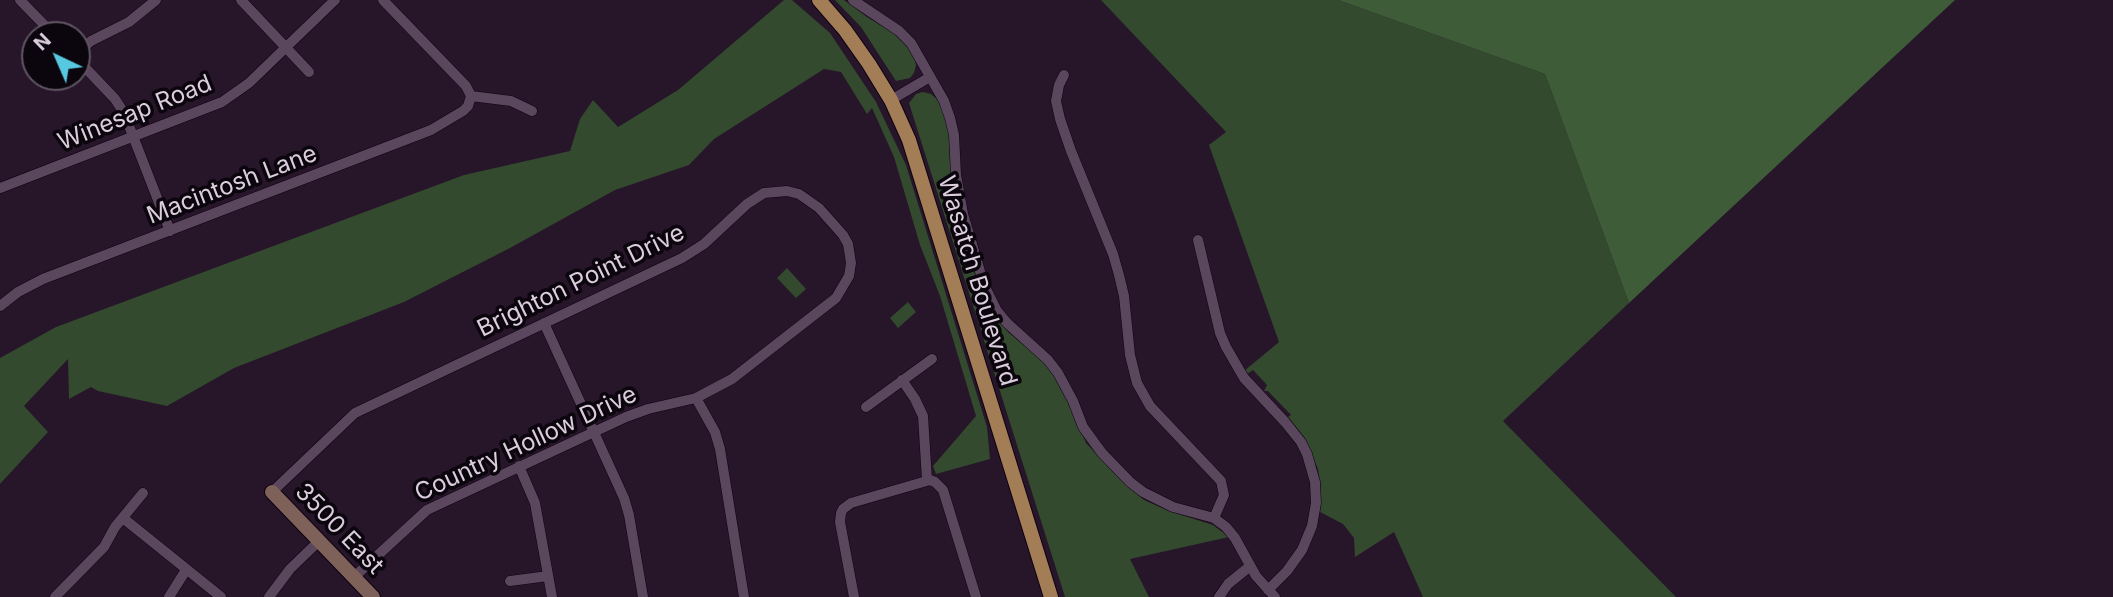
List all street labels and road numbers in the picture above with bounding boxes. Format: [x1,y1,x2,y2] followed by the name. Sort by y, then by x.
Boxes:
[54,69,216,157] street label: Winesap Road
[143,139,321,231] street label: Macintosh Lane
[931,172,1023,390] street label: Wasatch Boulevard
[473,218,689,344] street label: Brighton Point Drive
[410,380,642,508] street label: Country Hollow Drive
[289,478,389,580] street label: 3500 East

